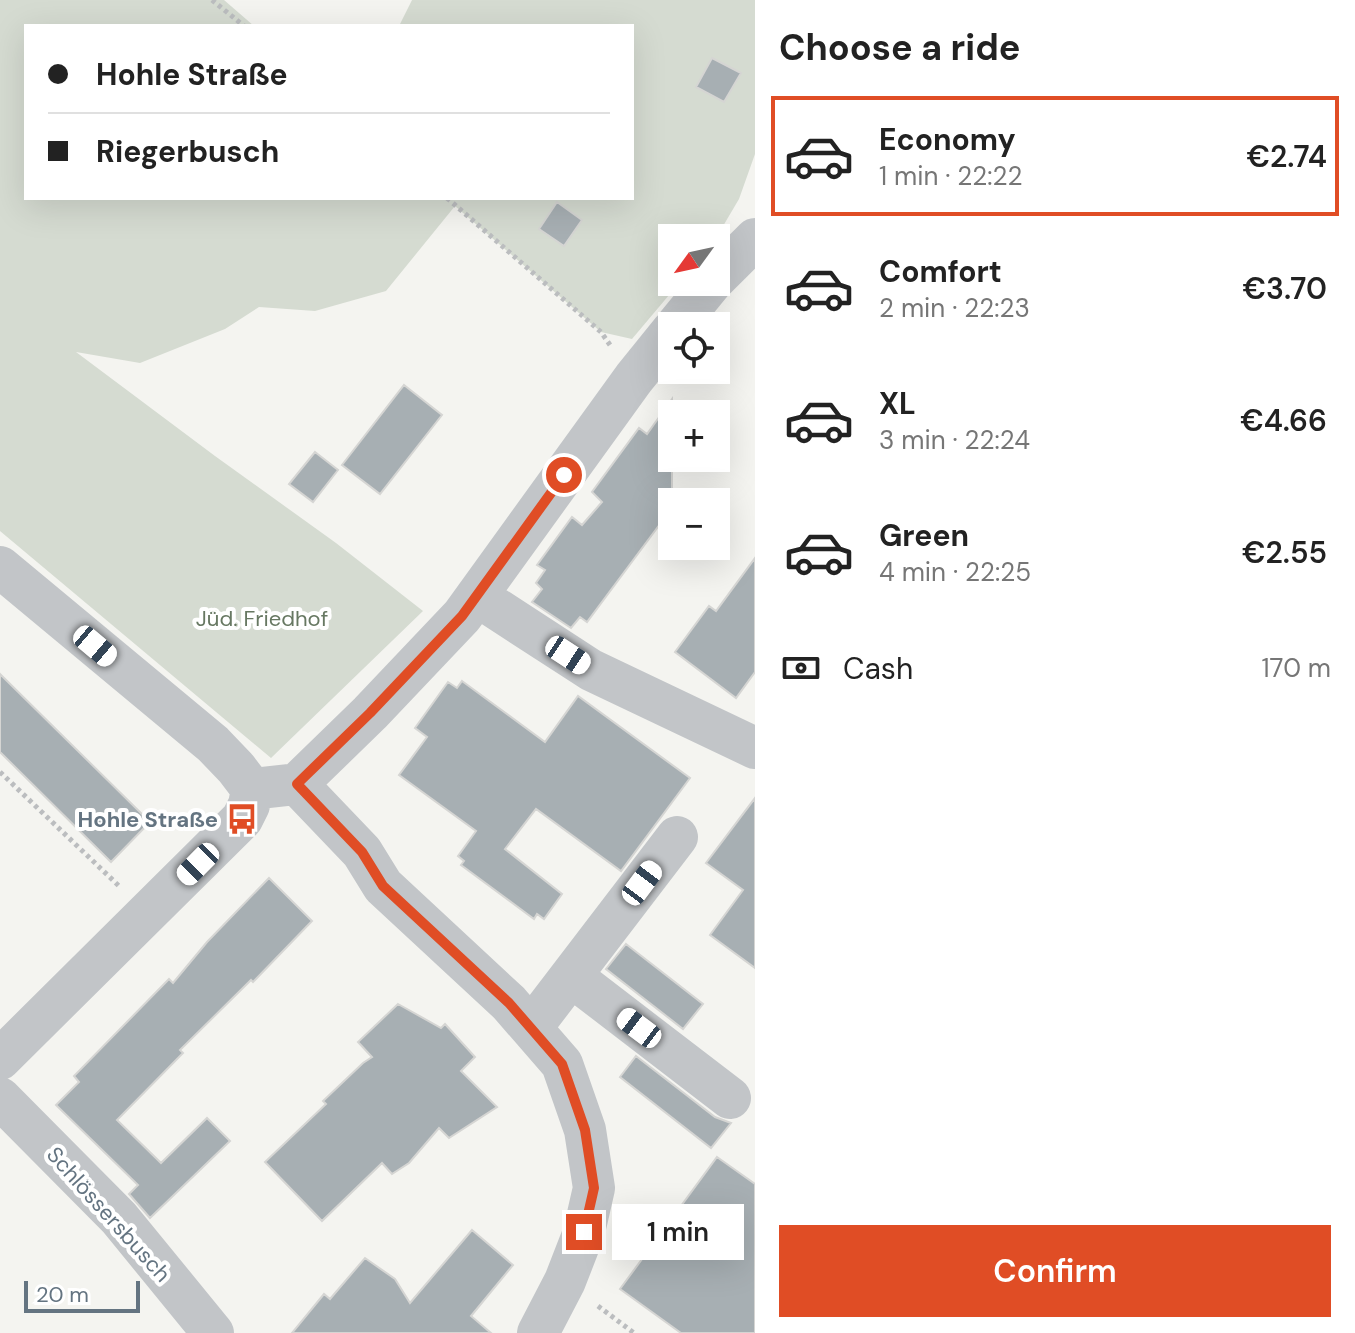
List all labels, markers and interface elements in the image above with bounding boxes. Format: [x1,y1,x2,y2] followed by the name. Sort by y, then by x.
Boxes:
[779,24,1020,71] text: Choose a ride
[96,55,288,94] text: Hohle Straße
[783,120,855,192] icon: car
[879,120,1016,159] text: Economy
[96,132,279,171] text: Riegerbusch
[1246,137,1327,176] text: €2.74
[879,159,1023,193] text: 1 min · 22:22
[658,224,730,296] north arrow
[658,224,730,560] map controls
[783,252,855,324] icon: car
[879,252,1002,291] text: Comfort
[1243,269,1327,308] text: €3.70
[879,291,1030,325] text: 2 min · 22:23
[658,312,730,384] button: locate
[783,384,855,456] icon: car
[879,384,916,423] text: XL
[658,400,730,472] button: +
[1240,401,1327,440] text: €4.66
[879,423,1030,457] text: 3 min · 22:24
[546,457,582,493] route start
[658,488,730,560] button: −
[783,516,855,588] icon: car
[879,516,969,555] text: Green
[1242,533,1327,572] text: €2.55
[879,555,1031,589] text: 4 min · 22:25
[196,604,328,633] park label: Jüd. Friedhof
[69,621,121,671] car
[541,632,595,678] car
[779,646,823,690] icon: cash
[843,649,913,688] text: Cash
[1262,651,1331,685] text: 170 m
[225,802,259,836] bus stop icon: Hohle Straße
[78,805,218,834] place label: Hohle Straße
[173,839,223,889] car
[618,857,666,909] car
[613,1004,665,1052] car
[40,1141,177,1288] street label: Schlössersbusch
[612,1204,744,1260] callout: 1 min
[566,1214,602,1250] route end
[647,1215,709,1249] text: 1 min
[779,1225,1331,1317] button: Confirm
[24,1277,140,1313] scale bar
[36,1280,89,1309] text: 20 m

